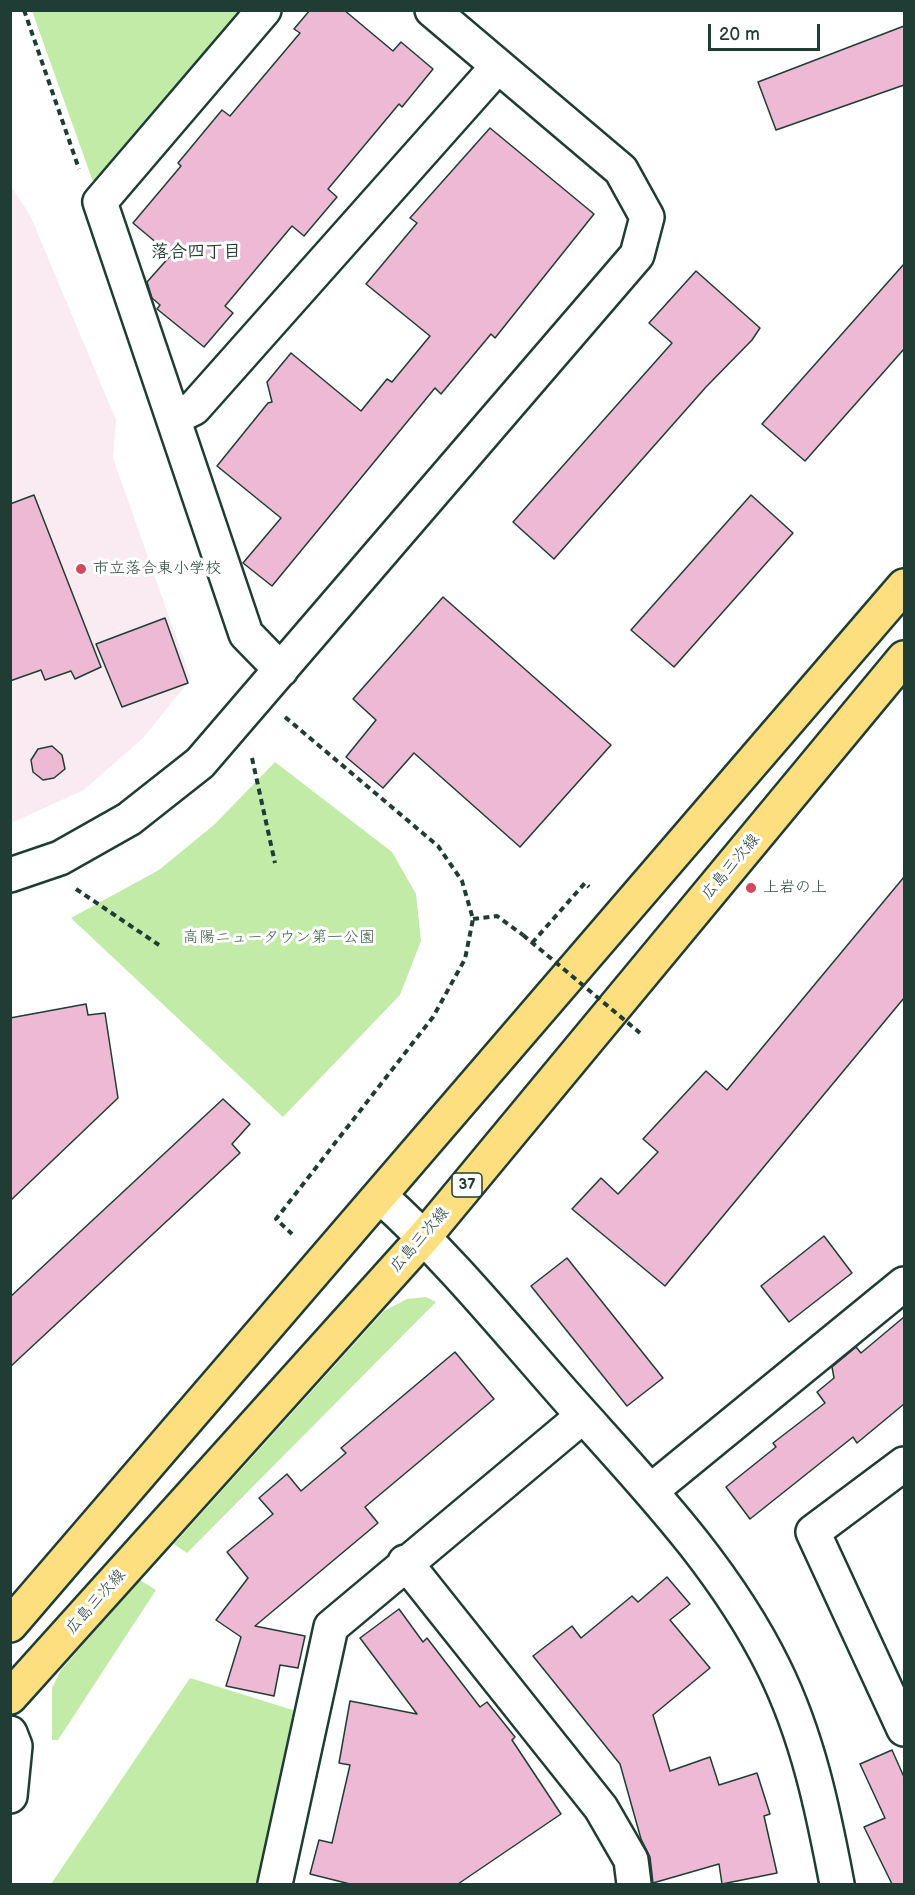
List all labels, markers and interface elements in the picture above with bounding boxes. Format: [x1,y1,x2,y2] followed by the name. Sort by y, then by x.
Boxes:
[711,12,824,50] scale bar
[719,24,760,45] text: 20 m
[151,241,241,263] district label: 落合四丁目
[93,559,221,579] place label: 市立落合東小学校
[74,562,88,576] marker: 市立落合東小学校
[698,830,764,904] street label: 広島三次線
[763,878,827,898] place label: 上岩の上
[744,881,758,895] marker: 上岩の上
[183,928,375,948] park label: 高陽ニュータウン第一公園
[452,1173,482,1197] road number: 37
[387,1204,453,1276] street label: 広島三次線
[62,1566,130,1638] street label: 広島三次線

